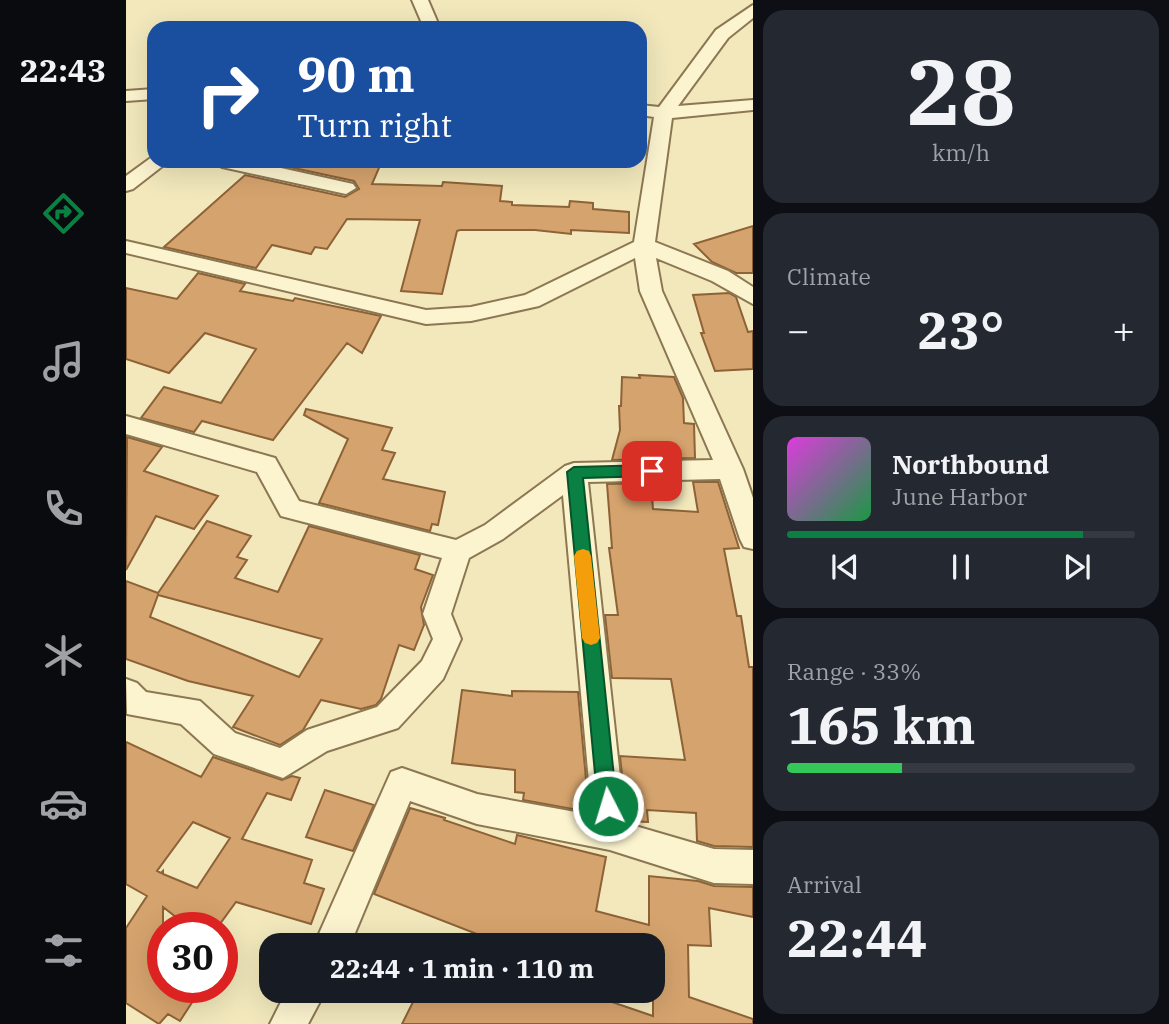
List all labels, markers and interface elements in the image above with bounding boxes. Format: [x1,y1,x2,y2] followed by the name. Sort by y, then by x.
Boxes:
[906,32,1016,150] text: 28
[297,42,415,105] text: 90 m
[20,49,106,91] text: 22:43
[182,49,273,140] icon: right
[297,104,452,146] text: Turn right
[932,137,990,167] text: km/h
[39,189,88,238] icon: directions
[787,261,871,291] text: Climate
[918,296,1004,363] text: 23°
[787,305,810,354] text: −
[1112,305,1135,354] text: +
[39,337,88,386] icon: music
[622,441,682,501] pin
[892,447,1049,481] text: Northbound
[633,452,671,490] icon: arrive
[892,481,1027,511] text: June Harbor
[39,484,88,533] icon: phone
[826,548,864,586] icon: previous
[942,548,980,586] icon: pause
[1058,548,1096,586] icon: next
[39,631,88,680] icon: climate
[787,656,921,686] text: Range · 33%
[787,691,976,758] text: 165 km
[571,769,645,843] position arrow
[39,779,88,828] icon: car
[787,869,862,899] text: Arrival
[787,904,928,971] text: 22:44
[147,912,238,1003] speed limit sign: 30
[39,926,88,975] icon: filters
[330,951,594,985] text: 22:44 · 1 min · 110 m

